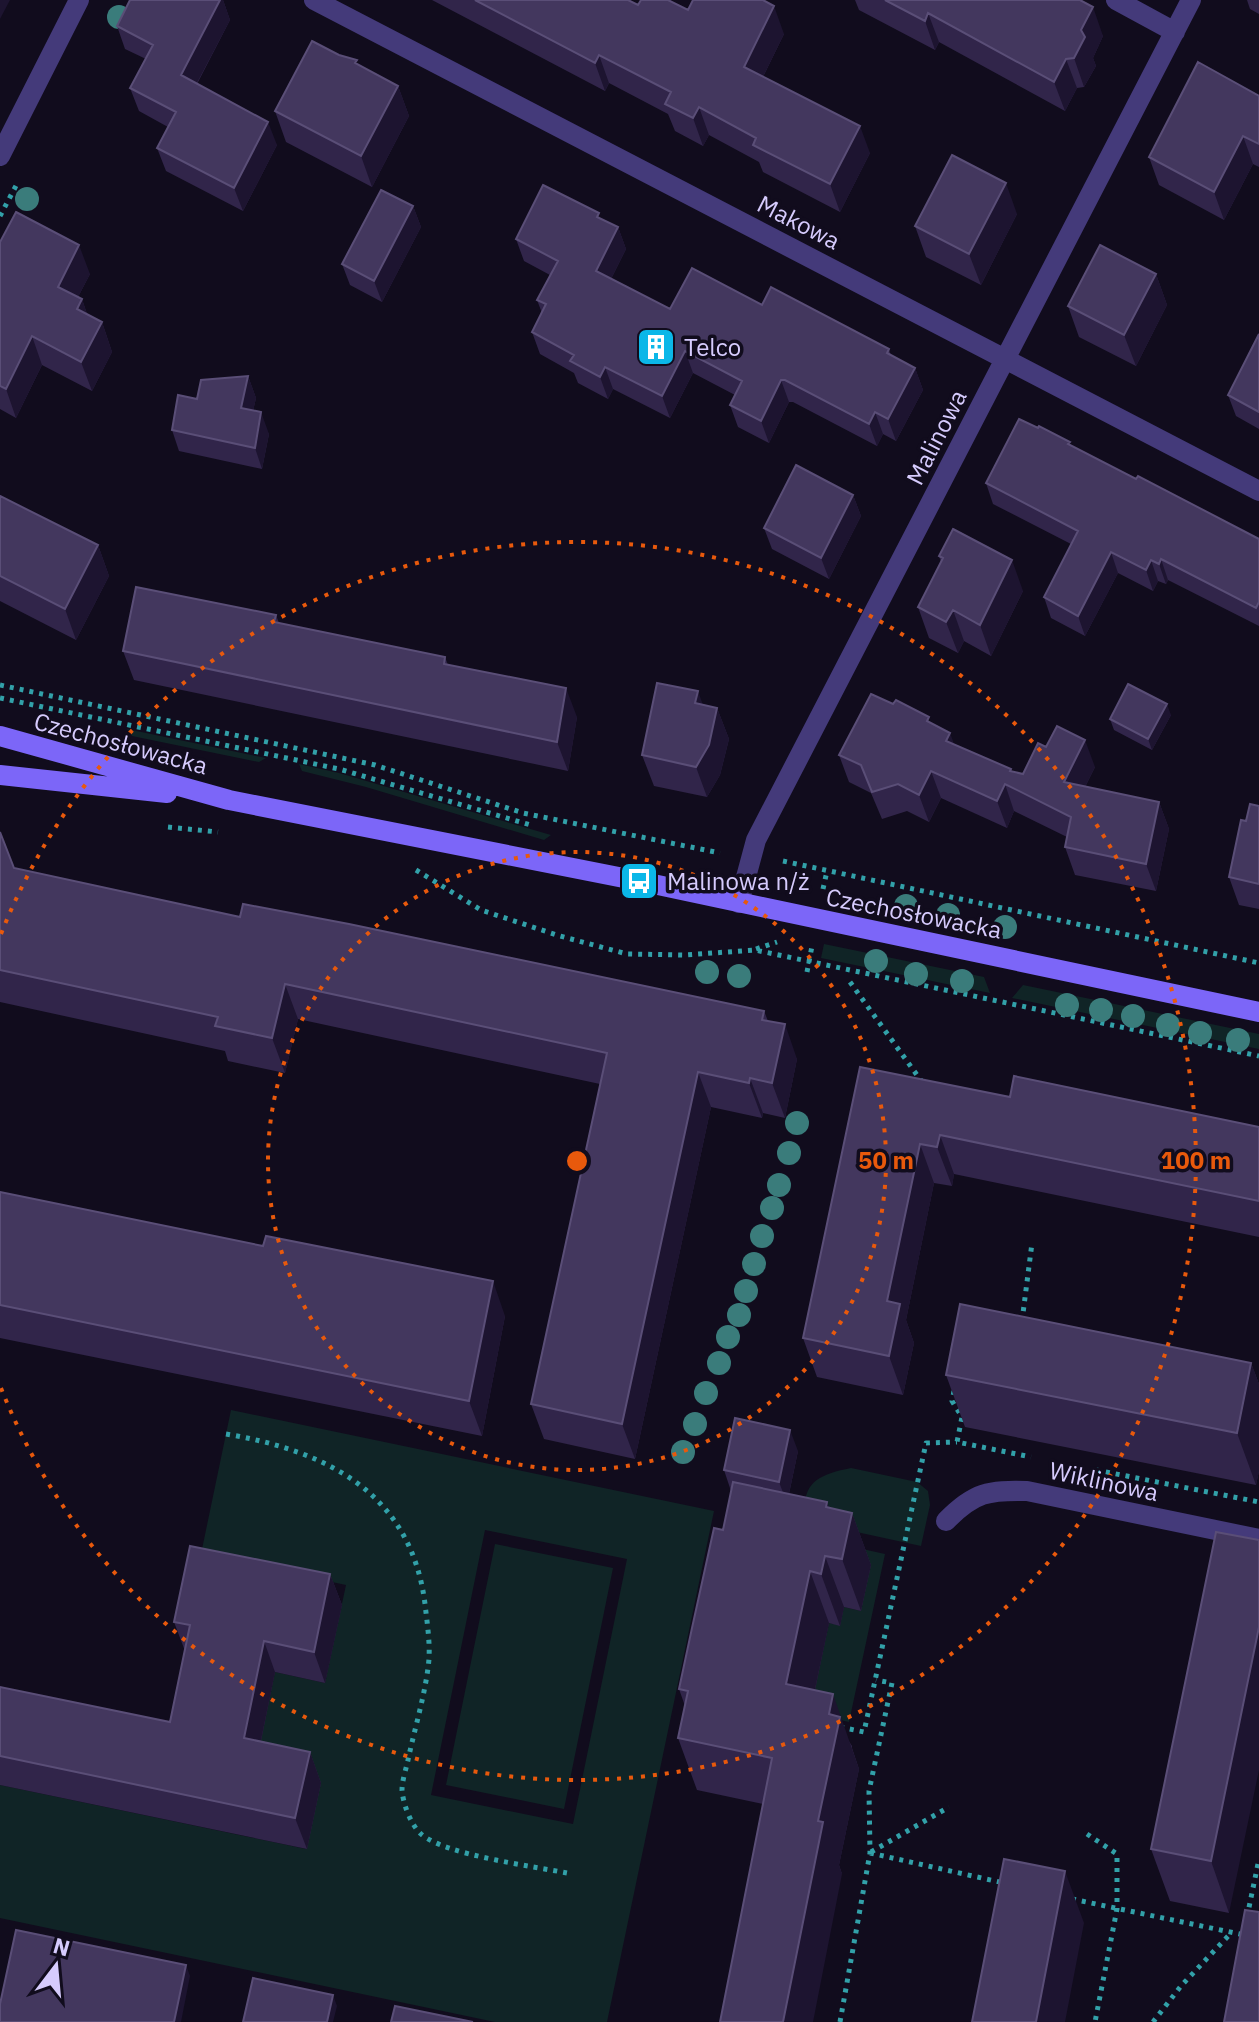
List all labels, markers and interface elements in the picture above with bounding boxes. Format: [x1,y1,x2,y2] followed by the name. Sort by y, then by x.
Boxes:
[752,188,846,257] street label: Makowa
[635,326,677,368] building icon: Telco
[684,331,741,363] place label: Telco
[898,384,974,490] street label: Malinowa
[31,704,211,782] street label: Czechosłowacka
[618,860,660,902] bus stop icon: Malinowa n/ż
[667,865,809,897] place label: Malinowa n/ż
[823,880,1005,946] street label: Czechosłowacka
[858,1144,914,1176] text: 50 m
[1161,1144,1231,1176] text: 100 m
[563,1147,591,1175] centre of rings
[1047,1454,1162,1508] street label: Wiklinowa
[16,1926,96,2006] north arrow
[50,1930,73,1962] text: N

